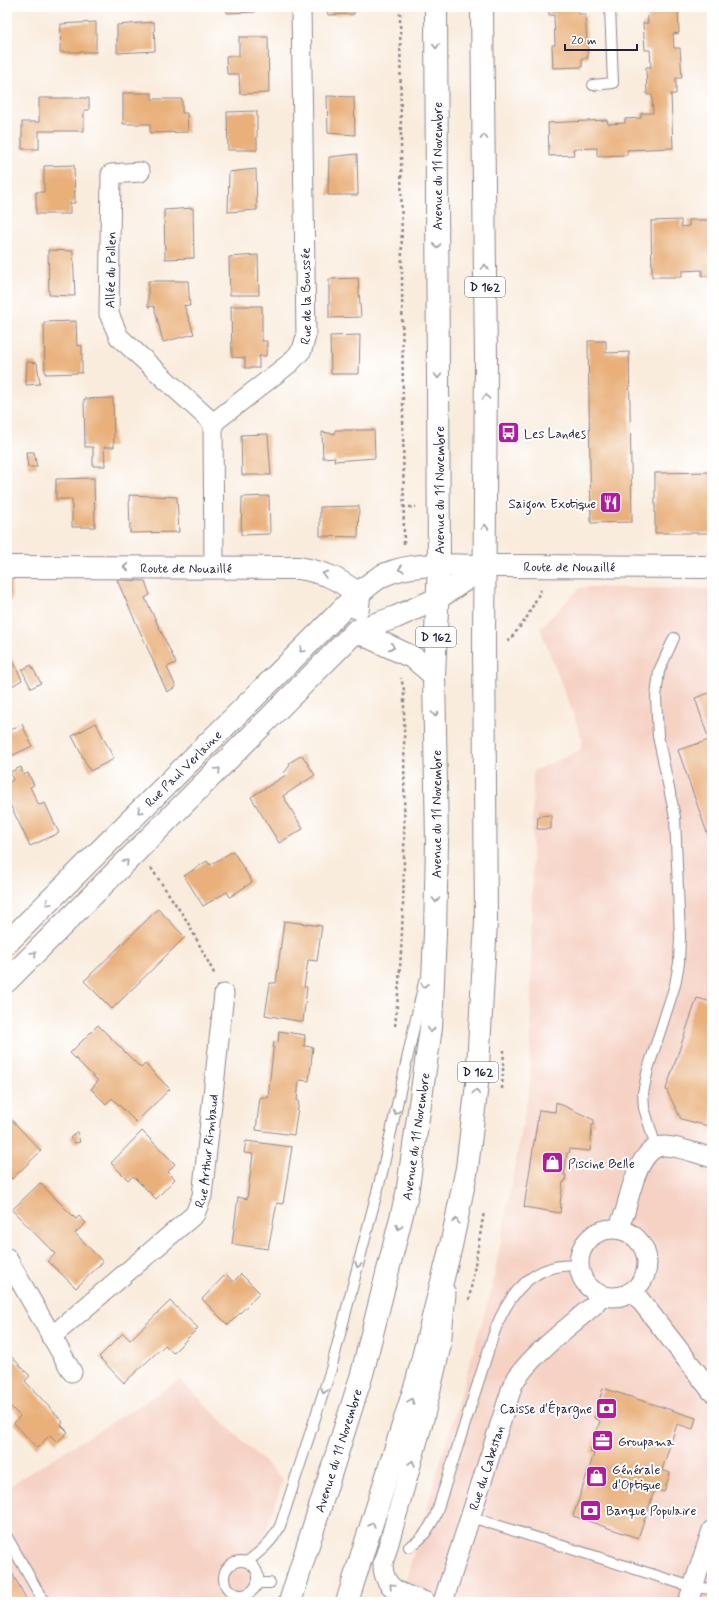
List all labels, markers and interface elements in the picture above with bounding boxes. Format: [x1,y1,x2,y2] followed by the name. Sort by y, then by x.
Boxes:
[565,26,637,52] scale bar
[571,33,597,49] text: 20 m
[432,43,440,49] one-way arrow
[430,102,447,230] street label: Avenue du 11 Novembre
[479,134,488,140] one-way arrow
[102,232,121,308] street label: Allée du Pollen
[433,243,441,249] one-way arrow
[297,247,316,347] street label: Rue de la Boussée
[481,264,489,270] one-way arrow
[465,277,505,297] road number: D 162
[434,373,442,379] one-way arrow
[482,394,490,400] one-way arrow
[496,420,522,446] bus stop icon: Les Landes
[432,426,449,554] street label: Avenue du 11 Novembre
[524,426,586,443] place label: Les Landes
[598,490,624,516] restaurant icon: Saigon Exotique
[509,496,596,515] place label: Saigon Exotique
[481,524,489,530] one-way arrow
[524,559,615,577] street label: Route de Nouaillé
[140,560,232,578] street label: Route de Nouaillé
[123,563,129,571] one-way arrow
[397,564,404,573] one-way arrow
[322,571,329,579] one-way arrow
[416,627,456,647] road number: D 162
[388,642,395,650] one-way arrow
[299,645,306,653] one-way arrow
[431,711,439,717] one-way arrow
[142,727,226,811] street label: Rue Paul Verlaine
[429,750,446,878] street label: Avenue du 11 Novembre
[213,767,221,775] one-way arrow
[137,806,145,814] one-way arrow
[121,859,129,867] one-way arrow
[432,897,440,903] one-way arrow
[45,898,53,906] one-way arrow
[30,951,37,959] one-way arrow
[420,982,428,988] one-way arrow
[426,1027,435,1033] one-way arrow
[458,1062,498,1082] road number: D 162
[399,1072,434,1202] street label: Avenue du 11 Novembre
[472,1089,481,1095] one-way arrow
[191,1094,223,1211] street label: Rue Arthur Rimbaud
[392,1109,400,1115] one-way arrow
[539,1150,565,1176] shop icon: Piscine Belle
[568,1156,635,1173] place label: Piscine Belle
[452,1217,460,1224] one-way arrow
[395,1224,403,1230] one-way arrow
[354,1262,363,1269] one-way arrow
[312,1387,367,1515] street label: Avenue du 11 Novembre
[320,1387,329,1394] one-way arrow
[594,1395,620,1421] bank icon: Caisse d'Épargne
[406,1398,415,1405] one-way arrow
[500,1400,592,1419] place label: Caisse d'Épargne
[466,1424,509,1513] street label: Rue du Cabestan
[590,1428,616,1454] office icon: Groupama
[618,1434,674,1451] place label: Groupama
[407,1459,416,1466] one-way arrow
[612,1462,661,1494] place label: Générale d'Optique
[584,1463,610,1489] shop icon: Générale d'Optique
[578,1497,604,1523] bank icon: Banque Populaire
[606,1503,697,1520] place label: Banque Populaire
[367,1521,376,1528] one-way arrow
[389,1583,396,1591] one-way arrow

